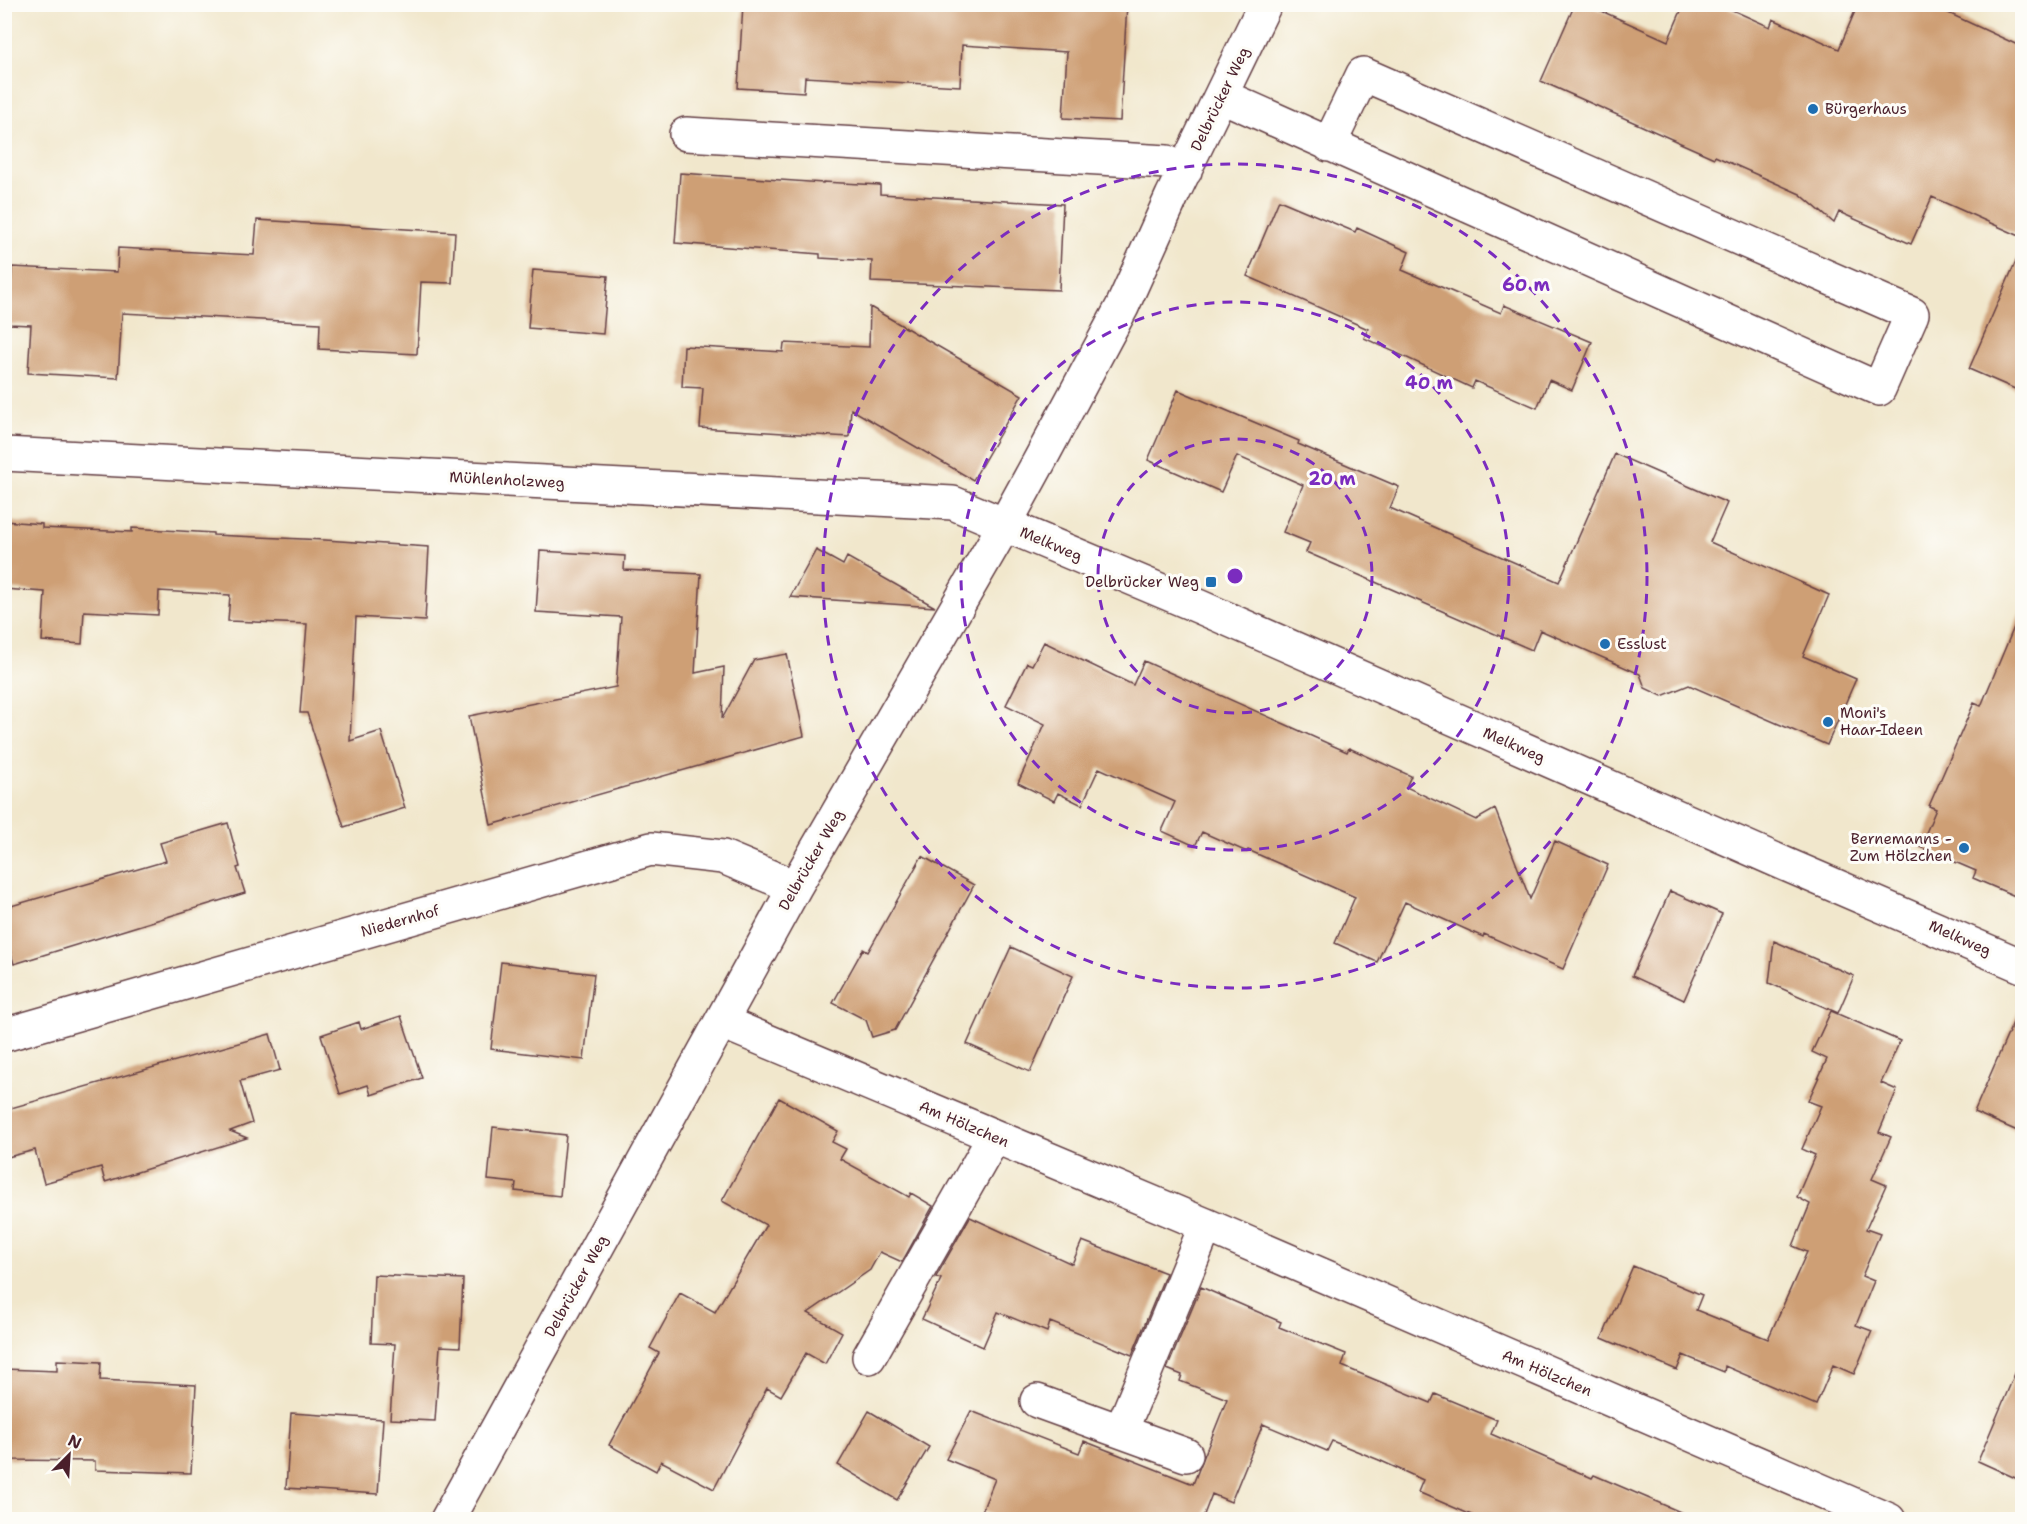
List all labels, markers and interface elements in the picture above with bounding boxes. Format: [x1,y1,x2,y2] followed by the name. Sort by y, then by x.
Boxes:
[1186,44,1254,154] street label: Delbrücker Weg
[1825,99,1907,119] place label: Bürgerhaus
[1806,102,1820,116] marker: Bürgerhaus
[1502,273,1550,297] text: 60 m
[1405,371,1453,395] text: 40 m
[449,467,565,493] street label: Mühlenholzweg
[1308,467,1356,491] text: 20 m
[1017,522,1085,566] street label: Melkweg
[1225,566,1245,586] centre of rings
[1085,572,1199,592] place label: Delbrücker Weg
[1204,575,1218,589] marker: Delbrücker Weg
[1617,634,1667,654] place label: Esslust
[1598,637,1612,651] marker: Esslust
[1840,703,1923,740] place label: Moni's Haar-Ideen
[1821,715,1835,729] marker: Moni's Haar-Ideen
[1480,722,1548,768] street label: Melkweg
[774,806,848,914] street label: Delbrücker Weg
[1850,829,1952,866] place label: Bernemanns - Zum Hölzchen
[1957,841,1971,855] marker: Bernemanns - Zum Hölzchen
[358,900,442,942] street label: Niedernhof
[1926,915,1994,961] street label: Melkweg
[916,1096,1012,1152] street label: Am Hölzchen
[540,1231,612,1341] street label: Delbrücker Weg
[1499,1345,1595,1401] street label: Am Hölzchen
[39,1425,99,1485] north arrow
[65,1430,85,1454] text: N

